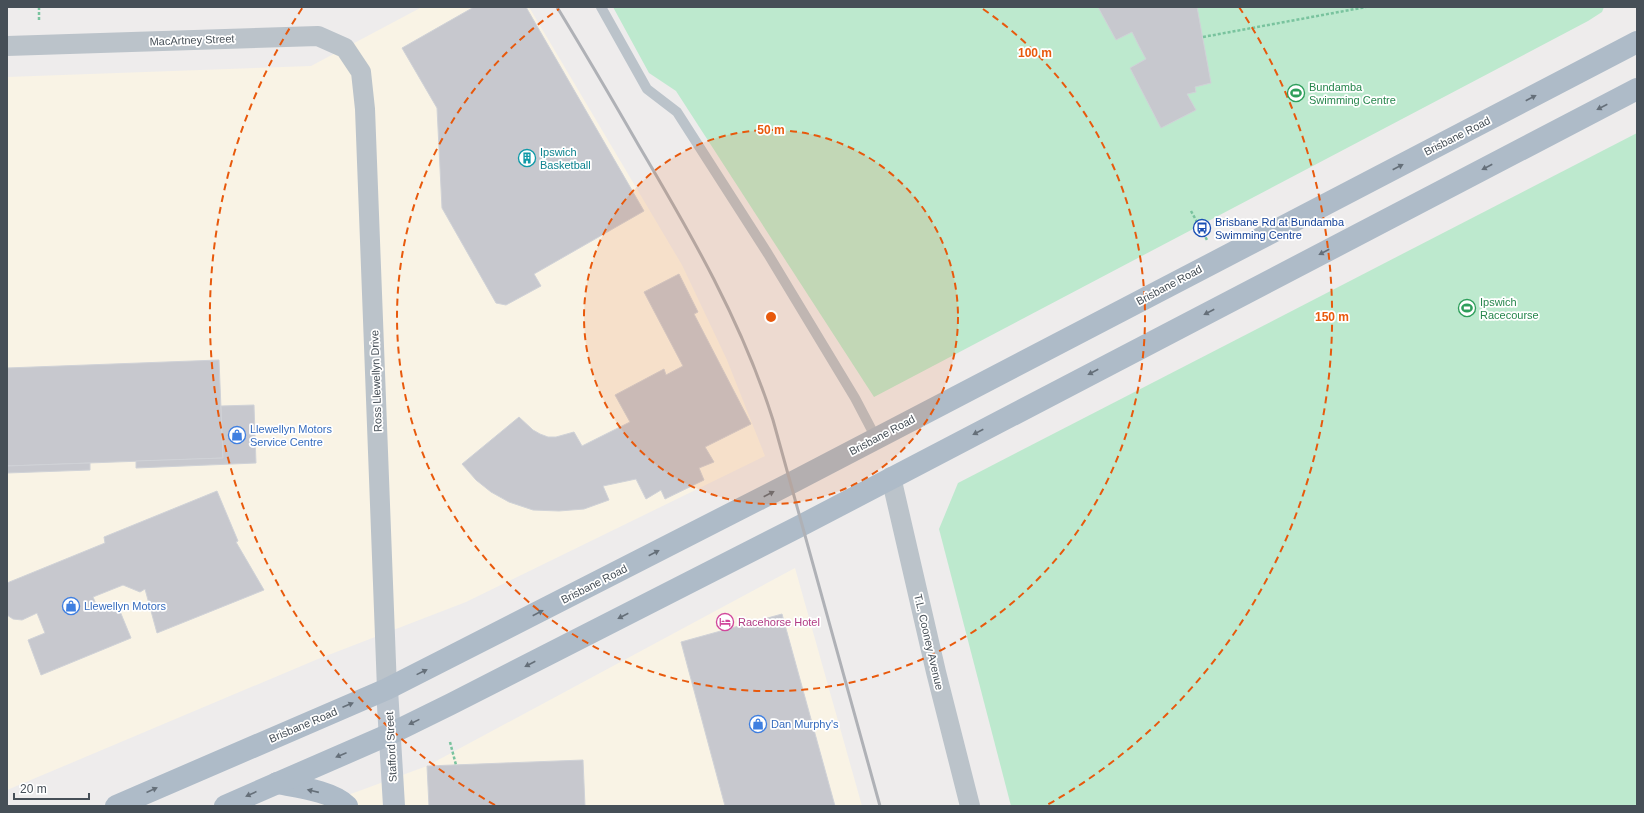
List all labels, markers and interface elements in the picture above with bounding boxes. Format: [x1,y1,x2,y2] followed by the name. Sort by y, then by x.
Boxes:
[149,33,235,47] street label: MacArtney Street
[1018,46,1052,60] text: 100 m
[1309,81,1396,106] place label: Bundamba Swimming Centre
[1286,83,1306,103] sports icon: Bundamba Swimming Centre
[1525,94,1537,101] one-way arrow
[1597,103,1608,110] one-way arrow
[1422,114,1492,158] street label: Brisbane Road
[757,123,785,137] text: 50 m
[540,146,591,171] place label: Ipswich Basketball
[517,148,537,168] building icon: Ipswich Basketball
[1481,163,1493,170] one-way arrow
[1392,164,1403,170] one-way arrow
[1215,216,1345,241] place label: Brisbane Rd at Bundamba Swimming Centre
[1192,218,1212,238] bus stop icon: Brisbane Rd at Bundamba Swimming Centre
[1318,249,1330,255] one-way arrow
[1134,263,1204,307] street label: Brisbane Road
[1480,296,1539,321] place label: Ipswich Racecourse
[1457,298,1477,318] sports icon: Ipswich Racecourse
[1203,309,1214,315] one-way arrow
[764,310,778,324] centre of rings
[1315,310,1349,324] text: 150 m
[368,330,384,432] street label: Ross Llewellyn Drive
[1088,369,1099,376] one-way arrow
[847,413,917,457] street label: Brisbane Road
[250,423,332,448] place label: Llewellyn Motors Service Centre
[227,425,247,445] shop icon: Llewellyn Motors Service Centre
[972,429,984,436] one-way arrow
[763,491,775,497] one-way arrow
[648,550,659,557] one-way arrow
[559,562,629,606] street label: Brisbane Road
[912,593,946,691] street label: T.L. Cooney Avenue
[61,596,81,616] shop icon: Llewellyn Motors
[84,600,166,612] place label: Llewellyn Motors
[532,609,544,616] one-way arrow
[715,612,735,632] hotel icon: Racehorse Hotel
[617,613,629,620] one-way arrow
[738,616,820,628] place label: Racehorse Hotel
[524,661,536,667] one-way arrow
[416,668,428,675] one-way arrow
[343,702,355,708] one-way arrow
[267,705,339,745] street label: Brisbane Road
[383,711,399,783] street label: Stafford Street
[748,714,768,734] shop icon: Dan Murphy's
[771,718,839,730] place label: Dan Murphy's
[408,719,420,725] one-way arrow
[336,752,347,758] one-way arrow
[14,775,89,801] scale bar
[20,782,47,796] text: 20 m
[146,787,158,793] one-way arrow
[307,788,319,794] one-way arrow
[245,791,256,797] one-way arrow

